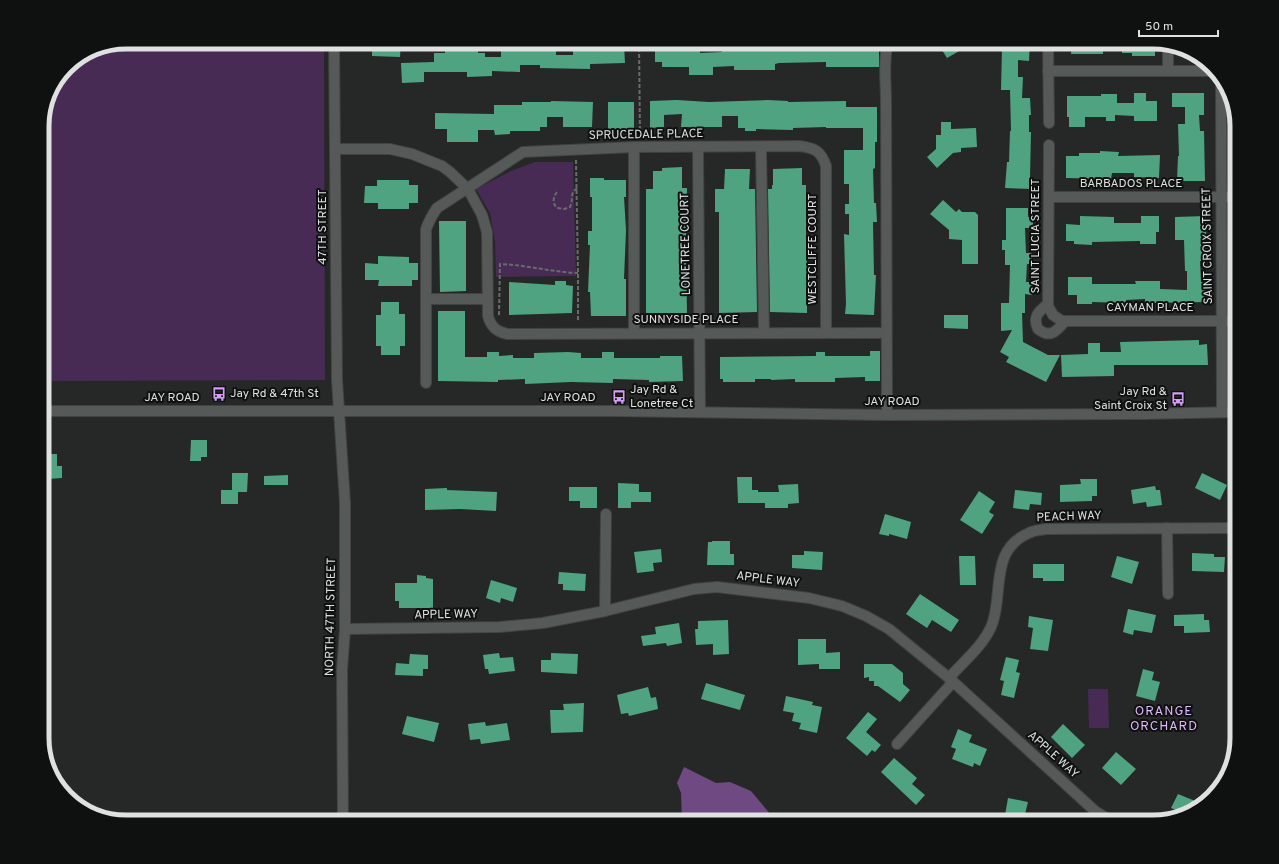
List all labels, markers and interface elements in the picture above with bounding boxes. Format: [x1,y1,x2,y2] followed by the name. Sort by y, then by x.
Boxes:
[1139,12,1218,38] scale bar
[1145,19,1173,35] text: 50 m
[588,126,704,144] street label: SPRUCEDALE PLACE
[1080,176,1182,192] street label: BARBADOS PLACE
[1028,178,1044,294] street label: SAINT LUCIA STREET
[1199,187,1217,305] street label: SAINT CROIX STREET
[315,189,331,265] street label: 47TH STREET
[677,193,695,295] street label: LONETREE COURT
[805,193,821,305] street label: WESTCLIFFE COURT
[1106,300,1194,316] street label: CAYMAN PLACE
[633,312,739,328] street label: SUNNYSIDE PLACE
[630,382,693,412] place label: Jay Rd & Lonetree Ct
[1094,384,1167,414] place label: Jay Rd & Saint Croix St
[211,386,227,402] bus stop icon: Jay Rd & 47th St
[230,386,319,402] place label: Jay Rd & 47th St
[611,389,627,405] bus stop icon: Jay Rd & Lonetree Ct
[144,390,200,406] street label: JAY ROAD
[540,390,596,406] street label: JAY ROAD
[1170,391,1186,407] bus stop icon: Jay Rd & Saint Croix St
[864,394,920,410] street label: JAY ROAD
[1036,508,1102,526] street label: PEACH WAY
[322,558,340,676] street label: NORTH 47TH STREET
[735,568,801,592] street label: APPLE WAY
[414,606,478,624] street label: APPLE WAY
[1130,704,1198,735] district label: ORANGE ORCHARD
[1024,728,1082,782] street label: APPLE WAY

